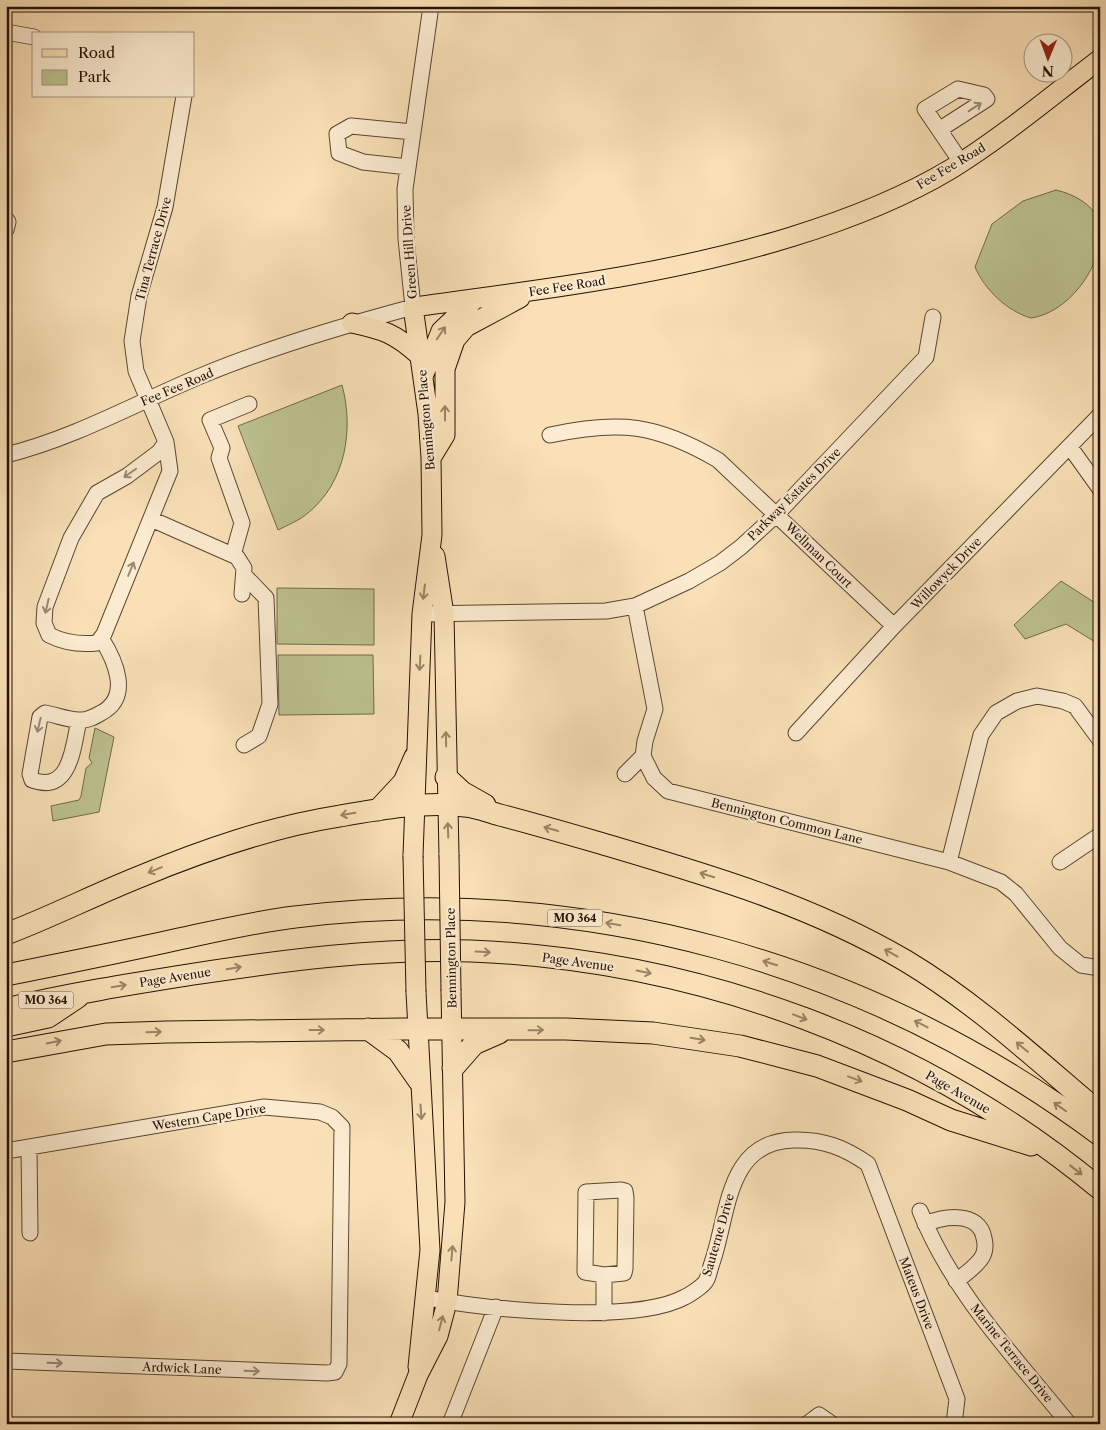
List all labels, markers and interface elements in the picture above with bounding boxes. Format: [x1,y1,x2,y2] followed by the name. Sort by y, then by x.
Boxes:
[32,32,195,98] legend
[1024,32,1074,82] north arrow
[78,43,115,62] text: Road
[1042,62,1054,80] text: N
[78,67,112,86] text: Park
[967,101,981,111] one-way arrow
[914,139,989,192] street label: Fee Fee Road
[132,195,174,303] street label: Tina Terrace Drive
[398,204,420,299] street label: Green Hill Drive
[528,272,607,299] street label: Fee Fee Road
[436,326,446,340] one-way arrow
[138,365,216,409] street label: Fee Fee Road
[414,369,438,471] street label: Bennington Place
[440,405,450,421] one-way arrow
[744,444,844,544] street label: Parkway Estates Drive
[123,468,137,478] one-way arrow
[782,519,856,591] street label: Wellman Court
[907,534,984,613] street label: Willowyck Drive
[127,562,136,577] one-way arrow
[419,584,429,600] one-way arrow
[42,598,51,614] one-way arrow
[415,655,424,671] one-way arrow
[34,716,43,732] one-way arrow
[441,731,450,747] one-way arrow
[710,795,864,847] street label: Bennington Common Lane
[340,810,356,820] one-way arrow
[443,822,452,838] one-way arrow
[544,824,560,834] one-way arrow
[148,866,163,875] one-way arrow
[700,870,716,879] one-way arrow
[443,907,459,1009] street label: Bennington Place
[548,910,602,926] road number: MO 364
[605,919,621,929] one-way arrow
[884,947,898,957] one-way arrow
[475,948,491,957] one-way arrow
[541,950,615,975] street label: Page Avenue
[763,957,779,967] one-way arrow
[226,963,242,973] one-way arrow
[138,964,212,990] street label: Page Avenue
[636,968,652,978] one-way arrow
[110,981,126,991] one-way arrow
[18,992,74,1008] road number: MO 364
[792,1013,807,1022] one-way arrow
[913,1019,928,1029] one-way arrow
[308,1025,325,1035] one-way arrow
[528,1025,544,1035] one-way arrow
[146,1027,162,1037] one-way arrow
[690,1034,706,1044] one-way arrow
[45,1037,61,1046] one-way arrow
[1016,1042,1029,1053] one-way arrow
[923,1067,993,1117] street label: Page Avenue
[847,1075,862,1084] one-way arrow
[150,1101,267,1134] street label: Western Cape Drive
[1053,1102,1067,1112] one-way arrow
[417,1104,426,1120] one-way arrow
[1069,1164,1082,1175] one-way arrow
[699,1192,737,1278] street label: Sauterne Drive
[448,1245,457,1261] one-way arrow
[896,1255,938,1332] street label: Mateus Drive
[968,1301,1057,1406] street label: Marine Terrace Drive
[437,1315,447,1331] one-way arrow
[47,1359,63,1368] one-way arrow
[141,1359,222,1377] street label: Ardwick Lane
[244,1366,260,1375] one-way arrow

